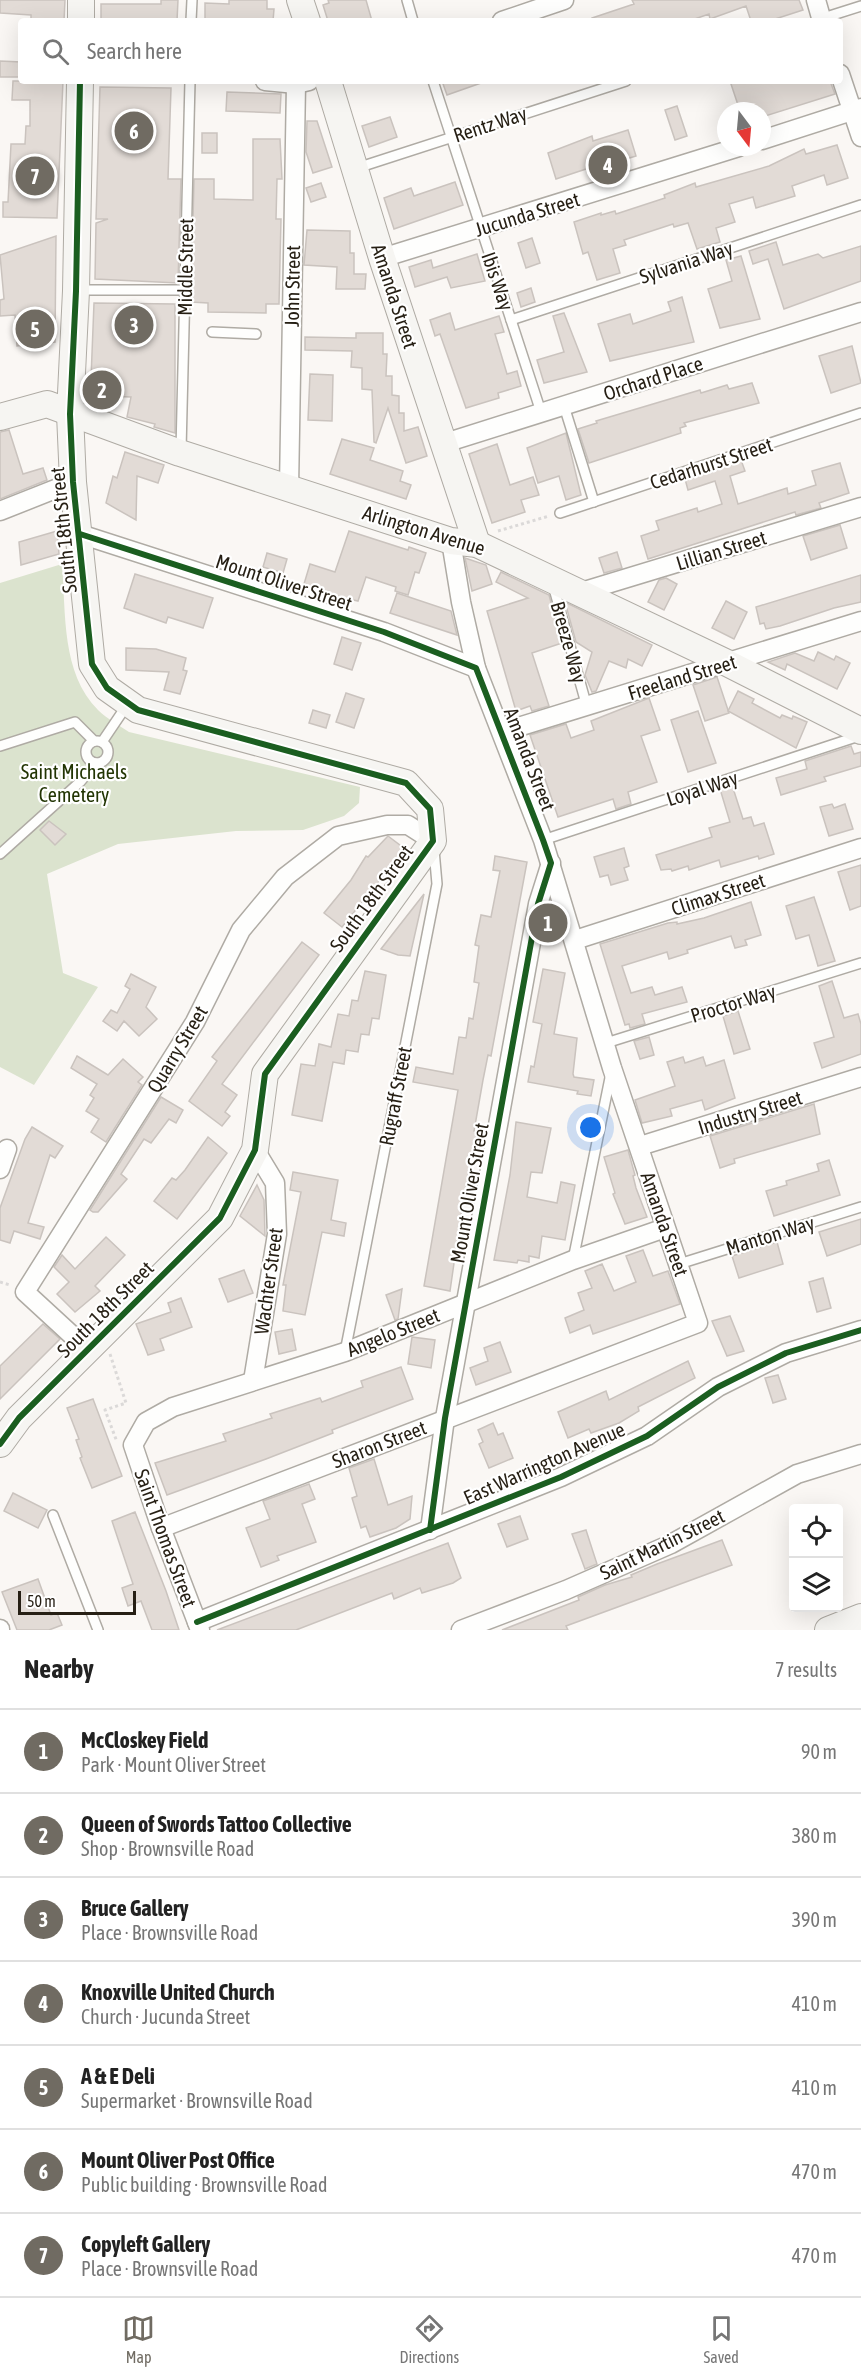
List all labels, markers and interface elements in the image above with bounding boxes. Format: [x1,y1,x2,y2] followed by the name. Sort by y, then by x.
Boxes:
[18,18,843,84] search box
[39,35,72,68] icon: search
[87,38,182,64] text: Search here
[450,101,530,147] street label: Rentz Way
[717,102,771,156] north arrow
[114,108,154,154] pin: 6
[588,142,628,188] pin: 4
[15,154,54,198] pin: 7
[472,187,582,241] street label: Jucunda Street
[173,218,197,316] street label: Middle Street
[636,236,736,288] street label: Sylvania Way
[367,241,423,351] street label: Amanda Street
[280,245,304,327] street label: John Street
[477,249,519,313] street label: Ibis Way
[114,302,154,348] pin: 3
[15,306,54,352] pin: 5
[600,351,706,405] street label: Orchard Place
[82,368,122,412] pin: 2
[647,432,775,494] street label: Cedarhurst Street
[45,466,81,594] street label: South 18th Street
[360,500,488,560] street label: Arlington Avenue
[673,525,769,575] street label: Lillian Street
[213,549,355,615] street label: Mount Oliver Street
[546,599,592,685] street label: Breeze Way
[625,650,739,704] street label: Freeland Street
[500,704,560,814] street label: Amanda Street
[21,760,127,806] park label: Saint Michaels Cemetery
[663,766,741,810] street label: Loyal Way
[325,840,418,956] street label: South 18th Street
[668,868,768,920] street label: Climax Street
[528,900,568,946] pin: 1
[688,979,778,1027] street label: Proctor Way
[142,1001,212,1097] street label: Quarry Street
[374,1044,416,1148] street label: Rugraff Street
[695,1085,805,1139] street label: Industry Street
[576,1113,605,1142] your location
[445,1121,493,1265] street label: Mount Oliver Street
[636,1169,694,1279] street label: Amanda Street
[723,1211,817,1259] street label: Manton Way
[249,1226,287,1336] street label: Wachter Street
[52,1256,158,1362] street label: South 18th Street
[343,1303,443,1361] street label: Angelo Street
[329,1415,430,1472] street label: Sharon Street
[460,1417,628,1509] street label: East Warrington Avenue
[130,1466,202,1610] street label: Saint Thomas Street
[596,1504,728,1584] street label: Saint Martin Street
[789,1504,843,1612] map controls
[789,1504,843,1558] button: locate
[789,1558,843,1612] button: layers
[18,1588,136,1616] scale bar
[27,1592,56,1610] text: 50 m
[24,1654,94,1684] text: Nearby
[775,1658,837,1681] text: 7 results
[81,1727,209,1753] text: McCloskey Field
[39,1740,48,1763] text: 1
[801,1740,837,1763] text: 90 m
[81,1753,266,1776] text: Park · Mount Oliver Street
[81,1811,352,1837] text: Queen of Swords Tattoo Collective
[39,1824,48,1847] text: 2
[792,1824,837,1847] text: 380 m
[81,1837,254,1860] text: Shop · Brownsville Road
[81,1895,189,1921] text: Bruce Gallery
[39,1908,48,1931] text: 3
[792,1908,837,1931] text: 390 m
[81,1921,258,1944] text: Place · Brownsville Road
[81,1979,275,2005] text: Knoxville United Church
[39,1992,48,2015] text: 4
[792,1992,837,2015] text: 410 m
[81,2005,250,2028] text: Church · Jucunda Street
[81,2063,155,2089] text: A & E Deli
[39,2076,48,2099] text: 5
[792,2076,837,2099] text: 410 m
[81,2089,313,2112] text: Supermarket · Brownsville Road
[81,2147,275,2173] text: Mount Oliver Post Office
[39,2160,48,2183] text: 6
[792,2160,837,2183] text: 470 m
[81,2173,327,2196] text: Public building · Brownsville Road
[81,2231,210,2257] text: Copyleft Gallery
[39,2244,48,2267] text: 7
[792,2244,837,2267] text: 470 m
[81,2257,258,2280] text: Place · Brownsville Road
[122,2312,155,2366] tab: Map
[399,2312,459,2366] tab: Directions
[703,2312,739,2366] tab: Saved

